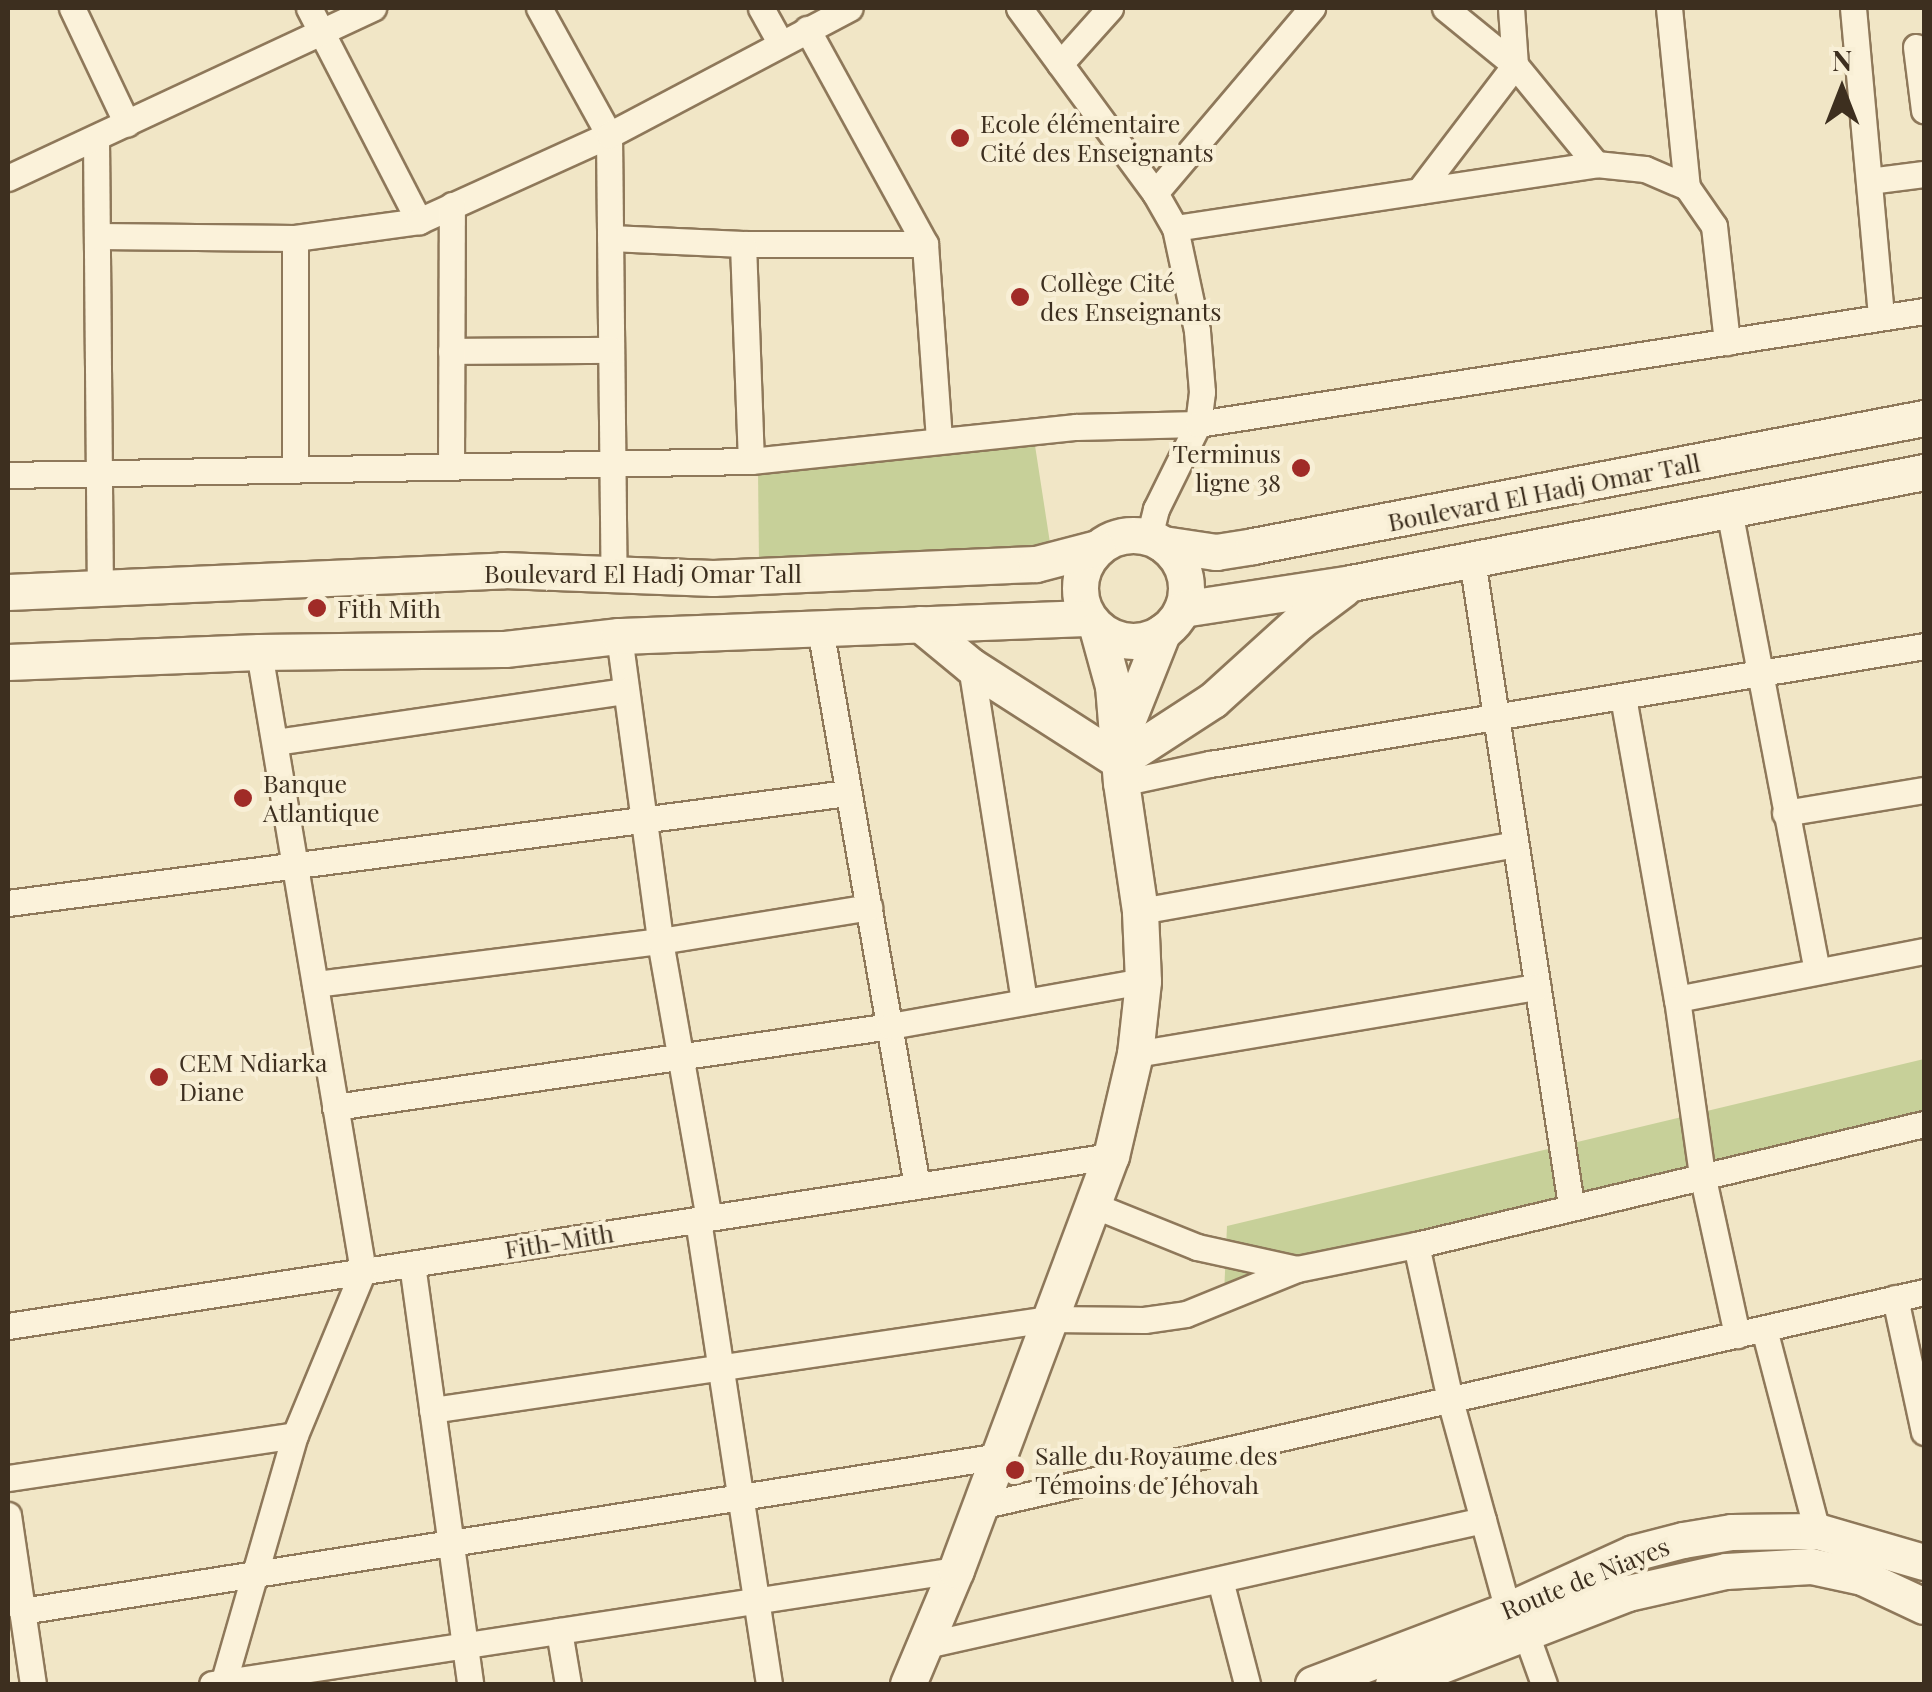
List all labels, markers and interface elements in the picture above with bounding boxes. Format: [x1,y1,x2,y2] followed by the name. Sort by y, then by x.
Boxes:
[1792,40,1892,140] north arrow
[1832,41,1852,78] text: N
[980,109,1214,168] place label: Ecole élémentaire Cité des Enseignants
[949,127,971,149] marker: Ecole élémentaire Cité des Enseignants
[1040,268,1221,327] place label: Collège Cité des Enseignants
[1009,286,1031,308] marker: Collège Cité des Enseignants
[1173,439,1281,498] place label: Terminus ligne 38
[1385,447,1703,537] street label: Boulevard El Hadj Omar Tall
[1290,457,1312,479] marker: Terminus ligne 38
[484,558,802,588] street label: Boulevard El Hadj Omar Tall
[337,593,441,623] place label: Fith Mith
[306,597,328,619] marker: Fith Mith
[263,769,380,828] place label: Banque Atlantique
[232,787,254,809] marker: Banque Atlantique
[179,1048,327,1107] place label: CEM Ndiarka Diane
[148,1066,170,1088] marker: CEM Ndiarka Diane
[502,1218,616,1264] street label: Fith-Mith
[1035,1441,1278,1500] place label: Salle du Royaume des Témoins de Jéhovah
[1004,1459,1026,1481] marker: Salle du Royaume des Témoins de Jéhovah
[1497,1531,1673,1625] street label: Route de Niayes

